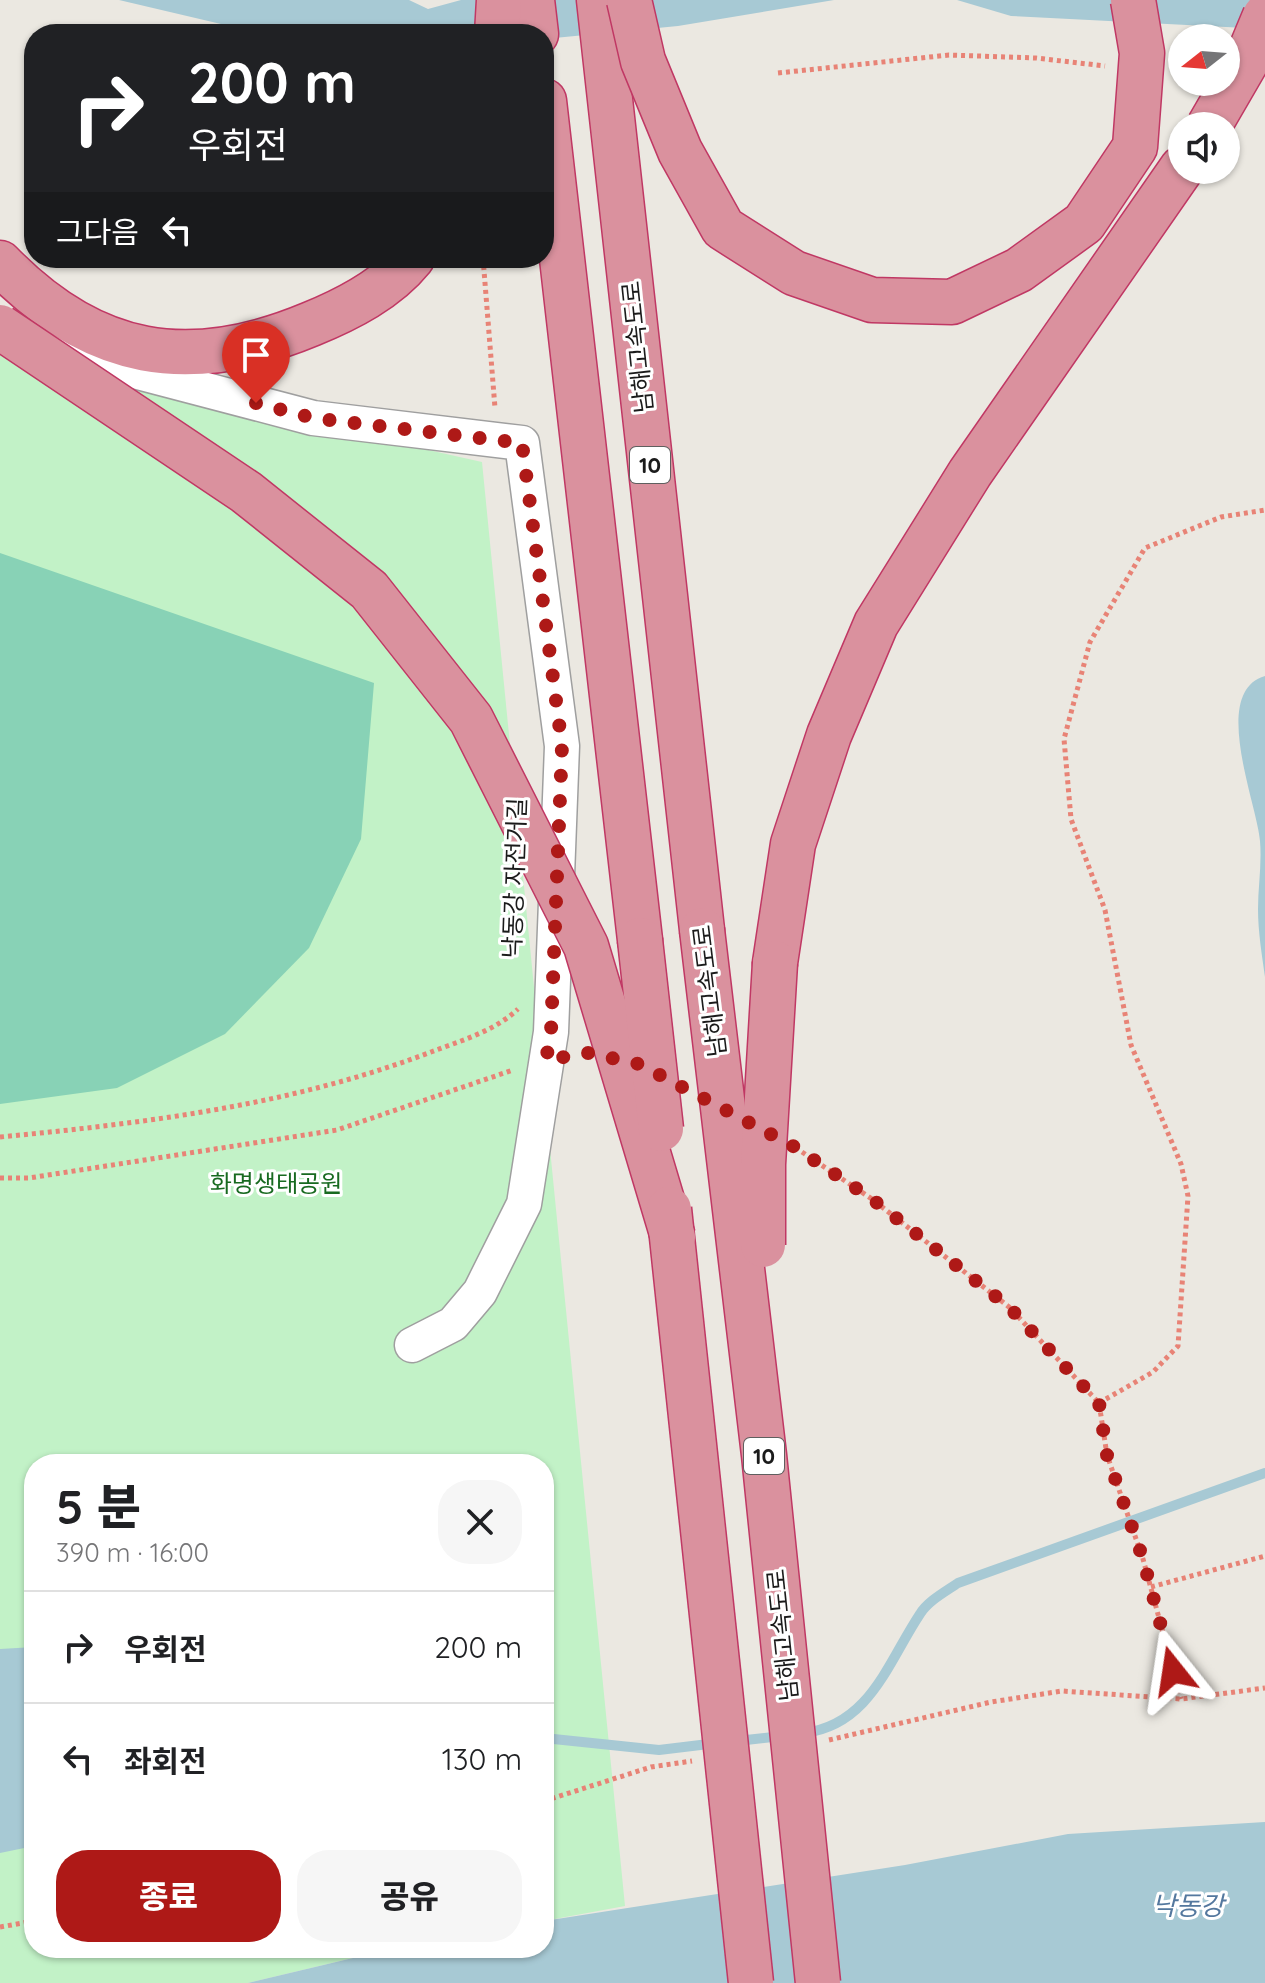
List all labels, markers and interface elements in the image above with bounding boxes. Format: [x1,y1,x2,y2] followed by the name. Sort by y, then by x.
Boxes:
[1168,24,1240,96] north arrow
[1168,24,1240,184] map controls
[188,47,356,117] text: 200 m
[56,56,160,160] icon: right
[1168,112,1240,184] button: sound
[188,122,287,167] text: 우회전
[155,208,199,252] icon: left
[56,213,139,251] text: 그다음
[615,280,659,414] street label: 남해고속도로
[222,321,290,403] pin
[234,333,278,377] icon: arrive
[630,447,670,483] road number: 10
[496,797,532,959] street label: 낙동강 자전거길
[686,923,732,1059] street label: 남해고속도로
[210,1168,342,1198] park label: 화명생태공원
[744,1438,784,1474] road number: 10
[56,1476,141,1536] text: 5 분
[438,1480,522,1564] button: close
[56,1536,209,1569] text: 390 m · 16:00
[760,1568,804,1702] street label: 남해고속도로
[56,1625,100,1669] icon: right
[434,1628,522,1666] text: 200 m
[1131,1629,1215,1713] position arrow
[124,1630,207,1668] text: 우회전
[56,1737,100,1781] icon: left
[442,1740,522,1778] text: 130 m
[124,1742,207,1780] text: 좌회전
[56,1850,281,1942] button: 종료
[297,1850,522,1942] button: 공유
[1152,1889,1227,1922] water label: 낙동강

